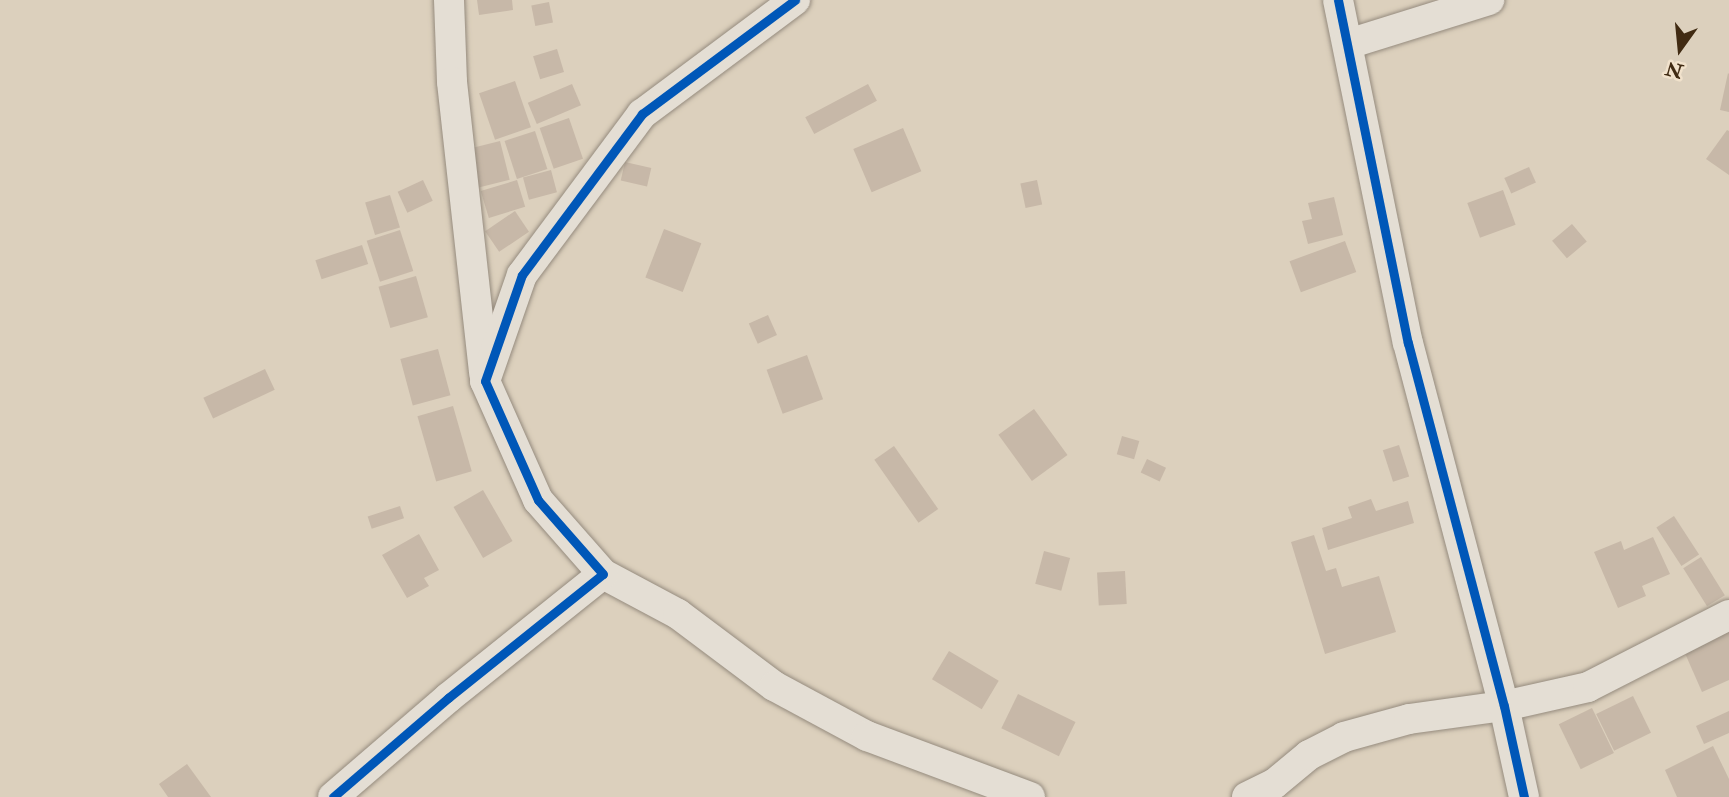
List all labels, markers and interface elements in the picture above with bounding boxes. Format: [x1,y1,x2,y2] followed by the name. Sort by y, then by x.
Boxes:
[1645,14,1715,84] north arrow
[1663,55,1686,83] text: N

